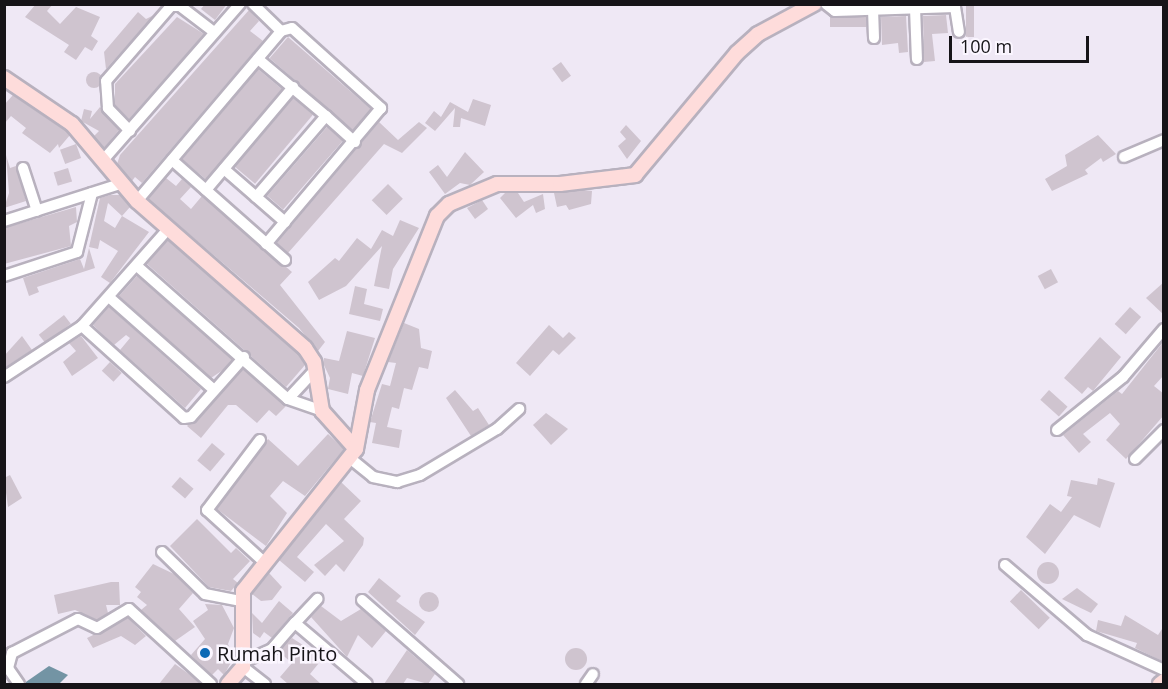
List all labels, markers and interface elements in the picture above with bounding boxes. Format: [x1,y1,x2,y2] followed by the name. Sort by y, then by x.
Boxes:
[952,24,1092,62] scale bar
[960,34,1012,58] text: 100 m
[217,641,337,665] place label: Rumah Pinto
[198,646,212,660] marker: Rumah Pinto

